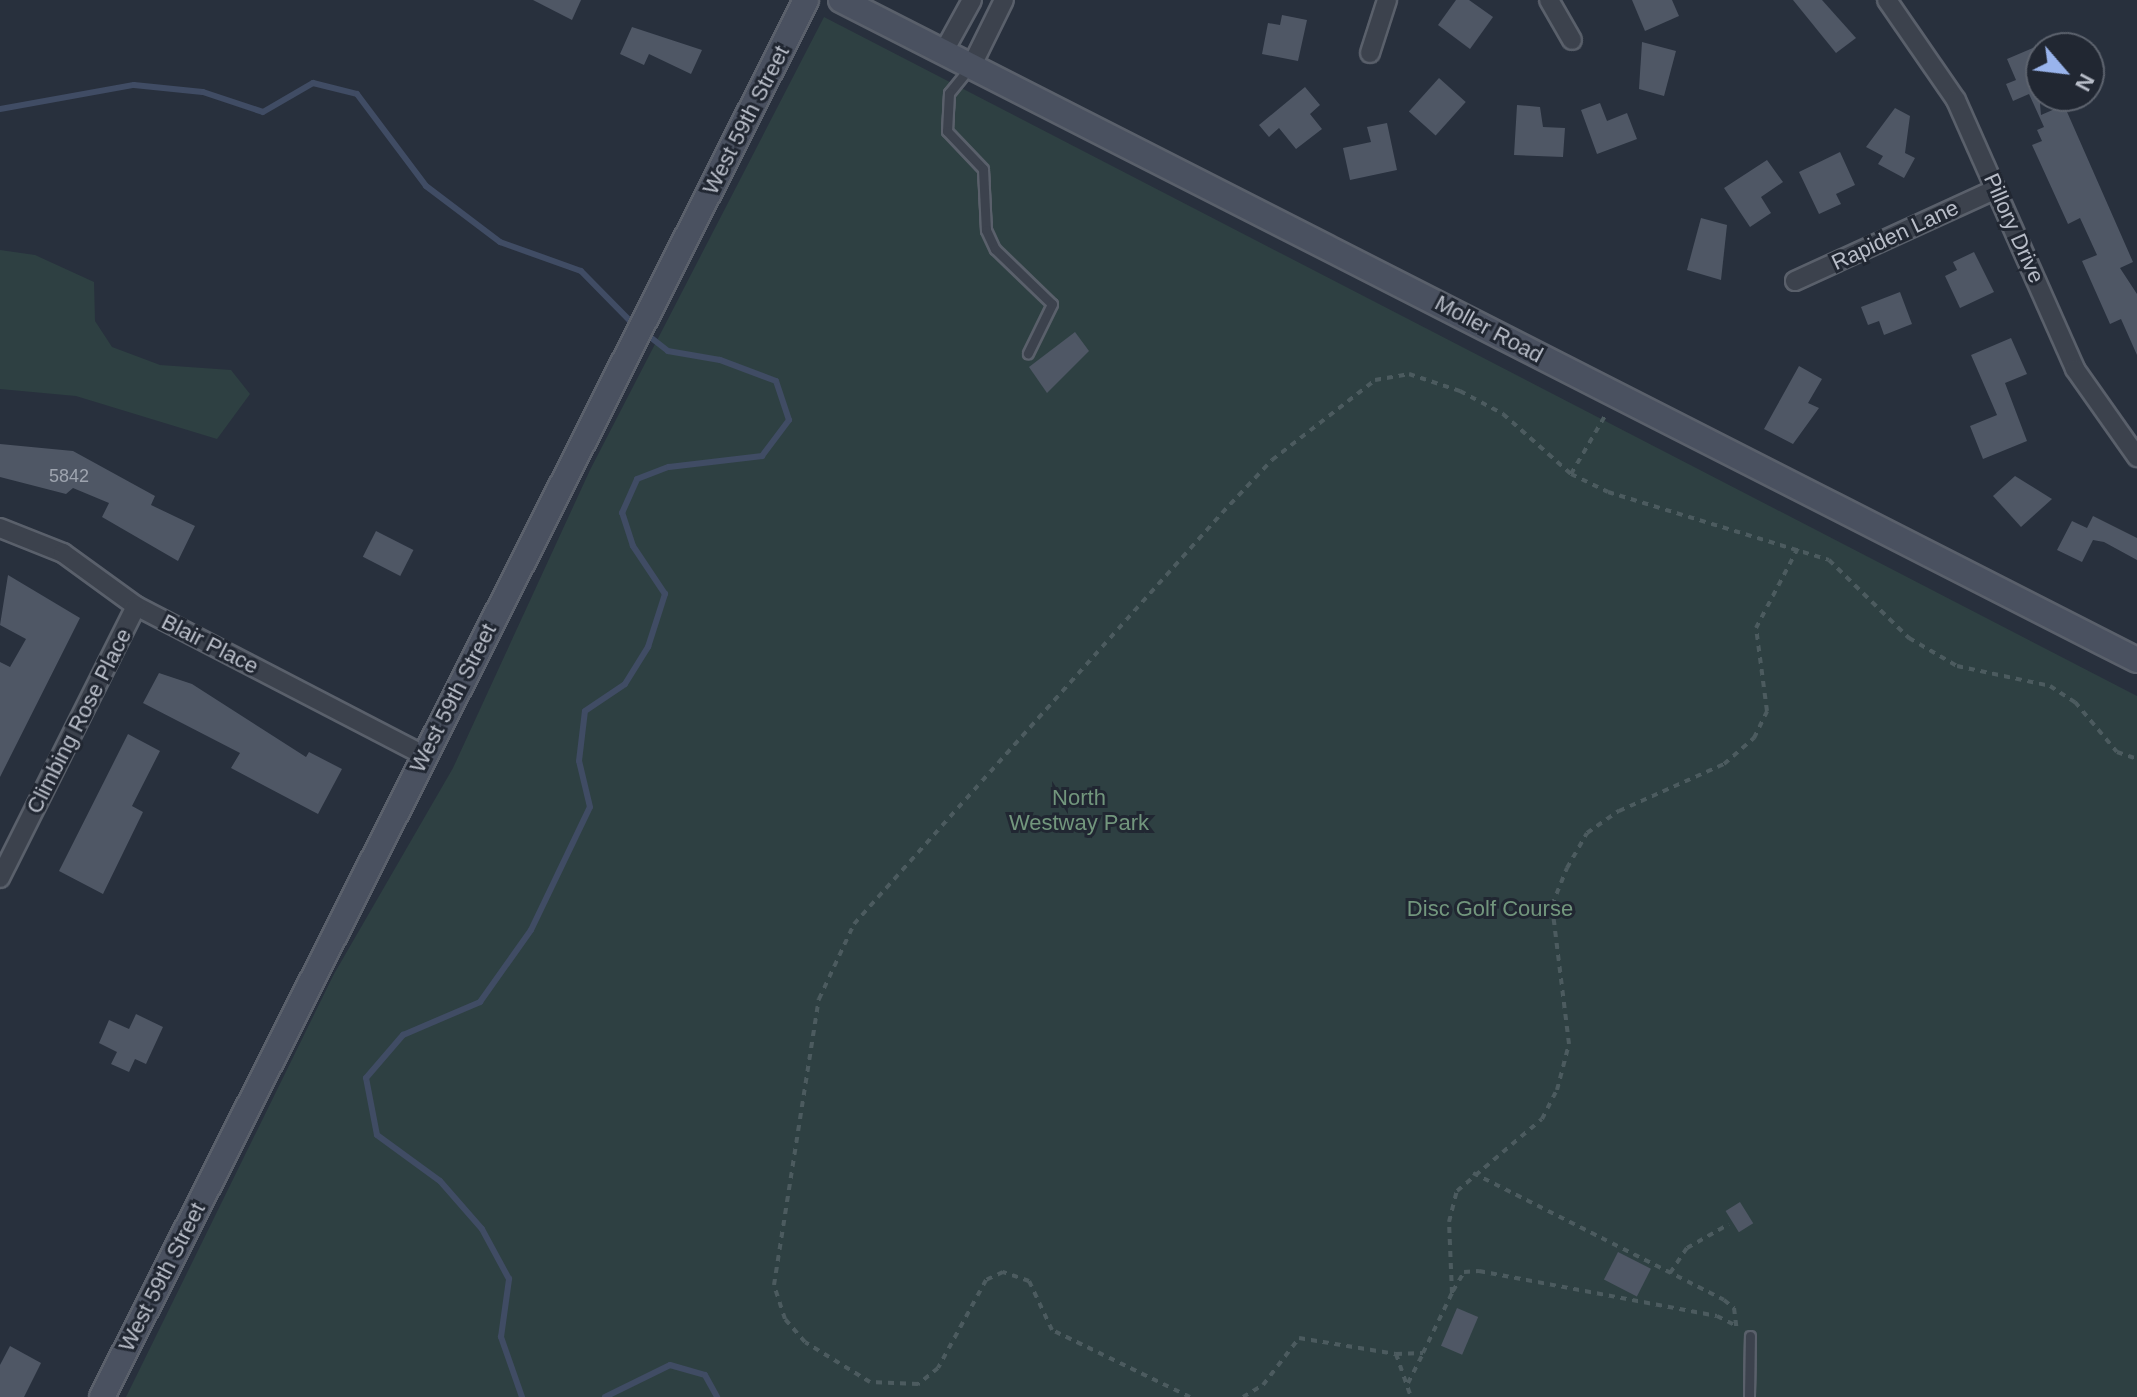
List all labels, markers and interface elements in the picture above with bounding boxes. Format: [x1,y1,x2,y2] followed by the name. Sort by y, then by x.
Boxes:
[2025,32,2105,112] north arrow
[697,41,795,199] street label: West 59th Street
[2070,70,2100,95] text: N
[1978,169,2050,287] street label: Pillory Drive
[1827,194,1963,276] street label: Rapiden Lane
[1430,290,1548,368] street label: Moller Road
[49,465,89,487] house number: 5842
[157,608,263,680] street label: Blair Place
[404,619,502,777] street label: West 59th Street
[21,624,137,818] street label: Climbing Rose Place
[1009,784,1149,836] park label: North Westway Park
[1407,896,1573,922] park label: Disc Golf Course
[113,1198,211,1356] street label: West 59th Street

